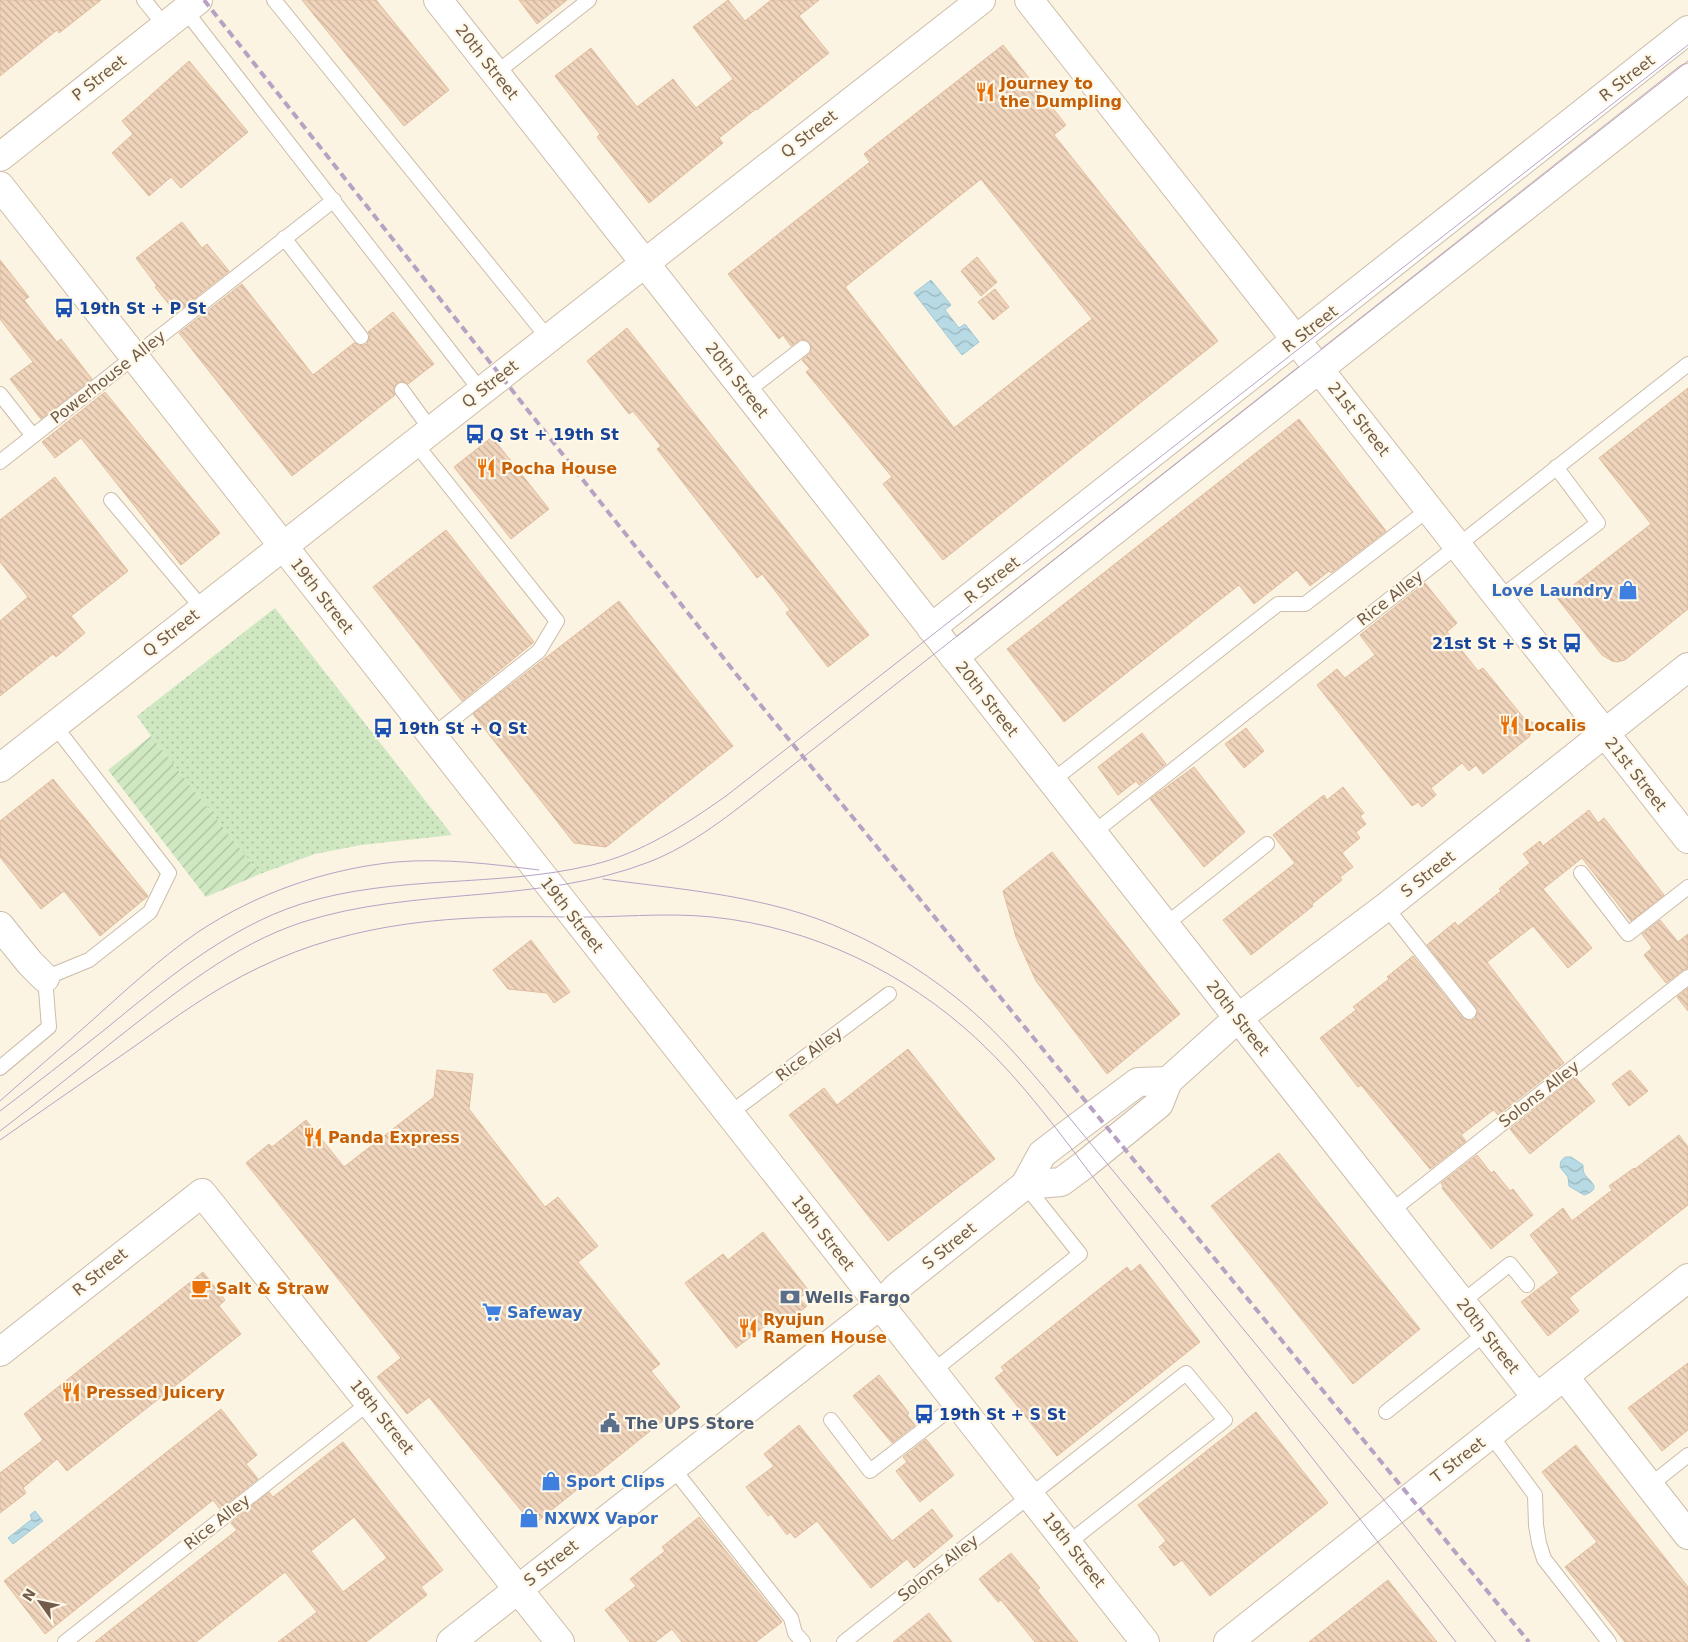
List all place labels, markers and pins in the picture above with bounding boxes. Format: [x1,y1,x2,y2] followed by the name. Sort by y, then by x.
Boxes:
[999,74,1122,111] place label: Journey to the Dumpling
[974,81,996,103] restaurant icon: Journey to the Dumpling
[53,297,75,319] bus stop icon: 19th St + P St
[79,299,206,318] place label: 19th St + P St
[464,423,486,445] bus stop icon: Q St + 19th St
[490,425,619,444] place label: Q St + 19th St
[475,457,497,479] restaurant icon: Pocha House
[501,459,617,478] place label: Pocha House
[1617,579,1639,601] shop icon: Love Laundry
[1491,581,1614,600] place label: Love Laundry
[1561,632,1583,654] bus stop icon: 21st St + S St
[1432,634,1557,653] place label: 21st St + S St
[1498,714,1520,736] restaurant icon: Localis
[1524,716,1586,735] place label: Localis
[372,717,394,739] bus stop icon: 19th St + Q St
[398,719,527,738] place label: 19th St + Q St
[302,1126,324,1148] restaurant icon: Panda Express
[328,1128,460,1147] place label: Panda Express
[190,1277,212,1299] cafe icon: Salt & Straw
[216,1279,329,1298] place label: Salt & Straw
[779,1286,801,1308] bank icon: Wells Fargo
[805,1288,910,1307] place label: Wells Fargo
[481,1301,503,1323] supermarket icon: Safeway
[507,1303,583,1322] place label: Safeway
[763,1310,887,1347] place label: Ryujun Ramen House
[737,1317,759,1339] restaurant icon: Ryujun Ramen House
[60,1381,82,1403] restaurant icon: Pressed Juicery
[86,1383,225,1402] place label: Pressed Juicery
[913,1403,935,1425] bus stop icon: 19th St + S St
[939,1405,1066,1424] place label: 19th St + S St
[599,1412,621,1434] public building icon: The UPS Store
[625,1414,755,1433] place label: The UPS Store
[540,1470,562,1492] shop icon: Sport Clips
[566,1472,665,1491] place label: Sport Clips
[518,1507,540,1529] shop icon: NXWX Vapor
[544,1509,658,1528] place label: NXWX Vapor

